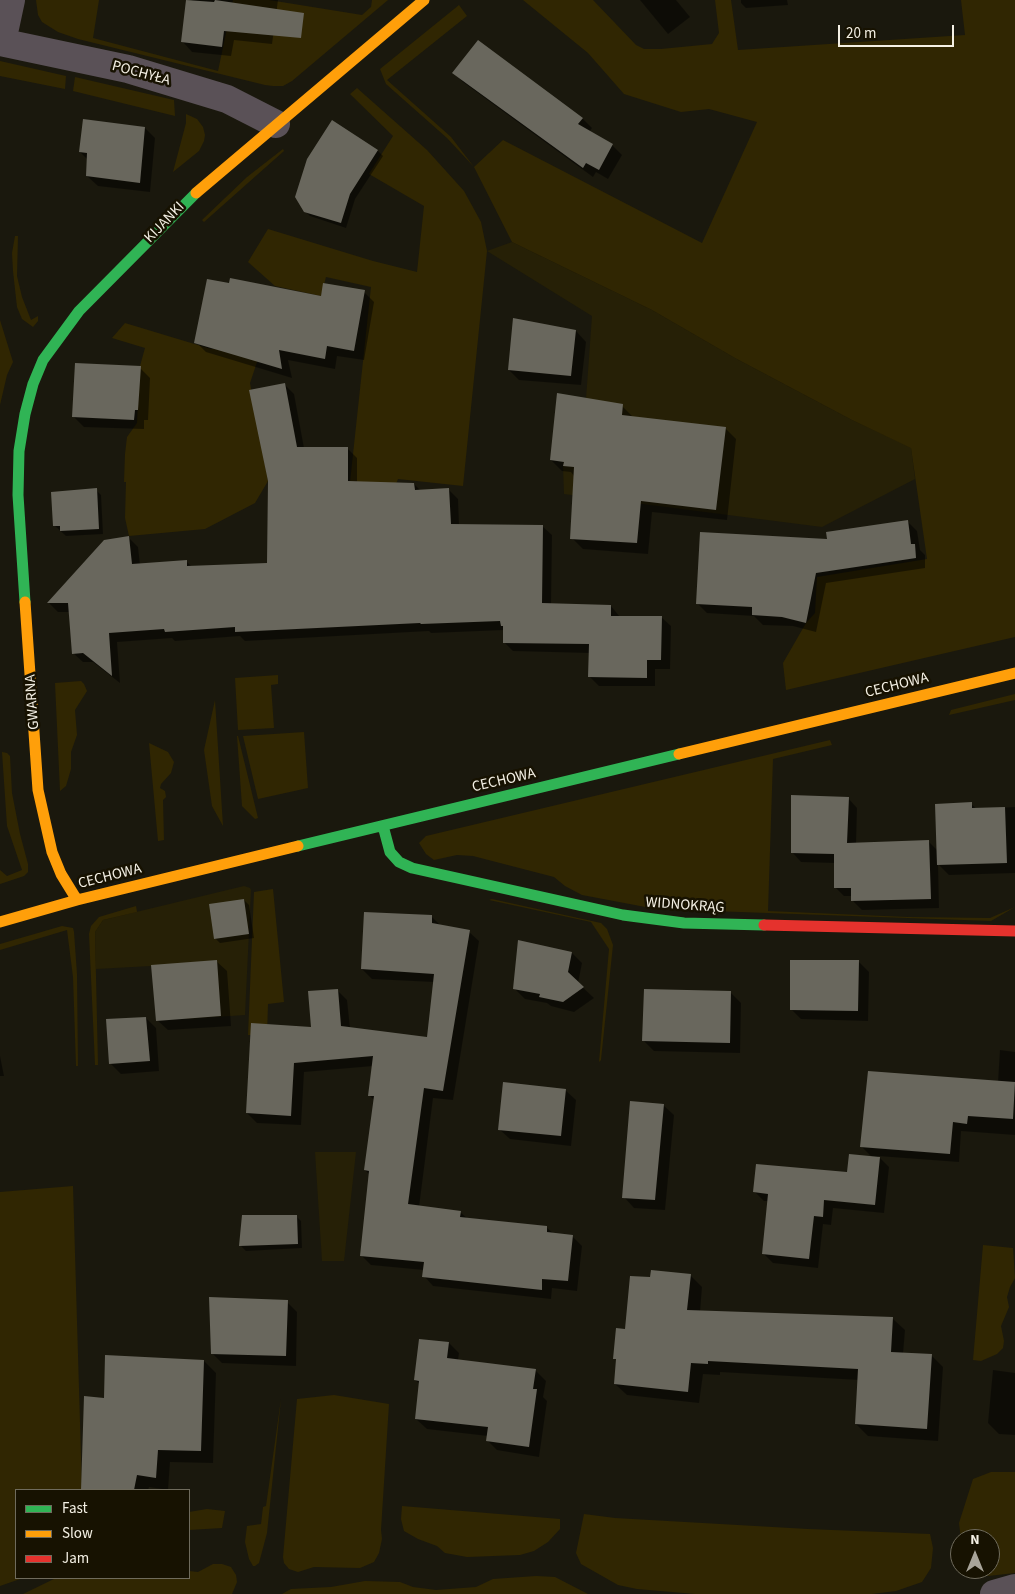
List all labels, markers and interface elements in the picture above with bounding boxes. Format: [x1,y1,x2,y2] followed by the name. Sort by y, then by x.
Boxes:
[840,15,956,47] scale bar
[846,23,876,44] text: 20 m
[110,58,172,90] street label: POCHYŁA
[141,199,189,247] street label: KIJANKI
[863,669,931,703] street label: CECHOWA
[22,674,44,730] street label: GWARNA
[470,765,538,797] street label: CECHOWA
[76,860,144,894] street label: CECHOWA
[645,894,725,918] street label: WIDNOKRĄG
[15,1489,190,1579] legend
[62,1498,88,1519] text: Fast
[62,1523,93,1544] text: Slow
[950,1529,1000,1579] north arrow
[970,1530,980,1550] text: N
[62,1548,89,1569] text: Jam

